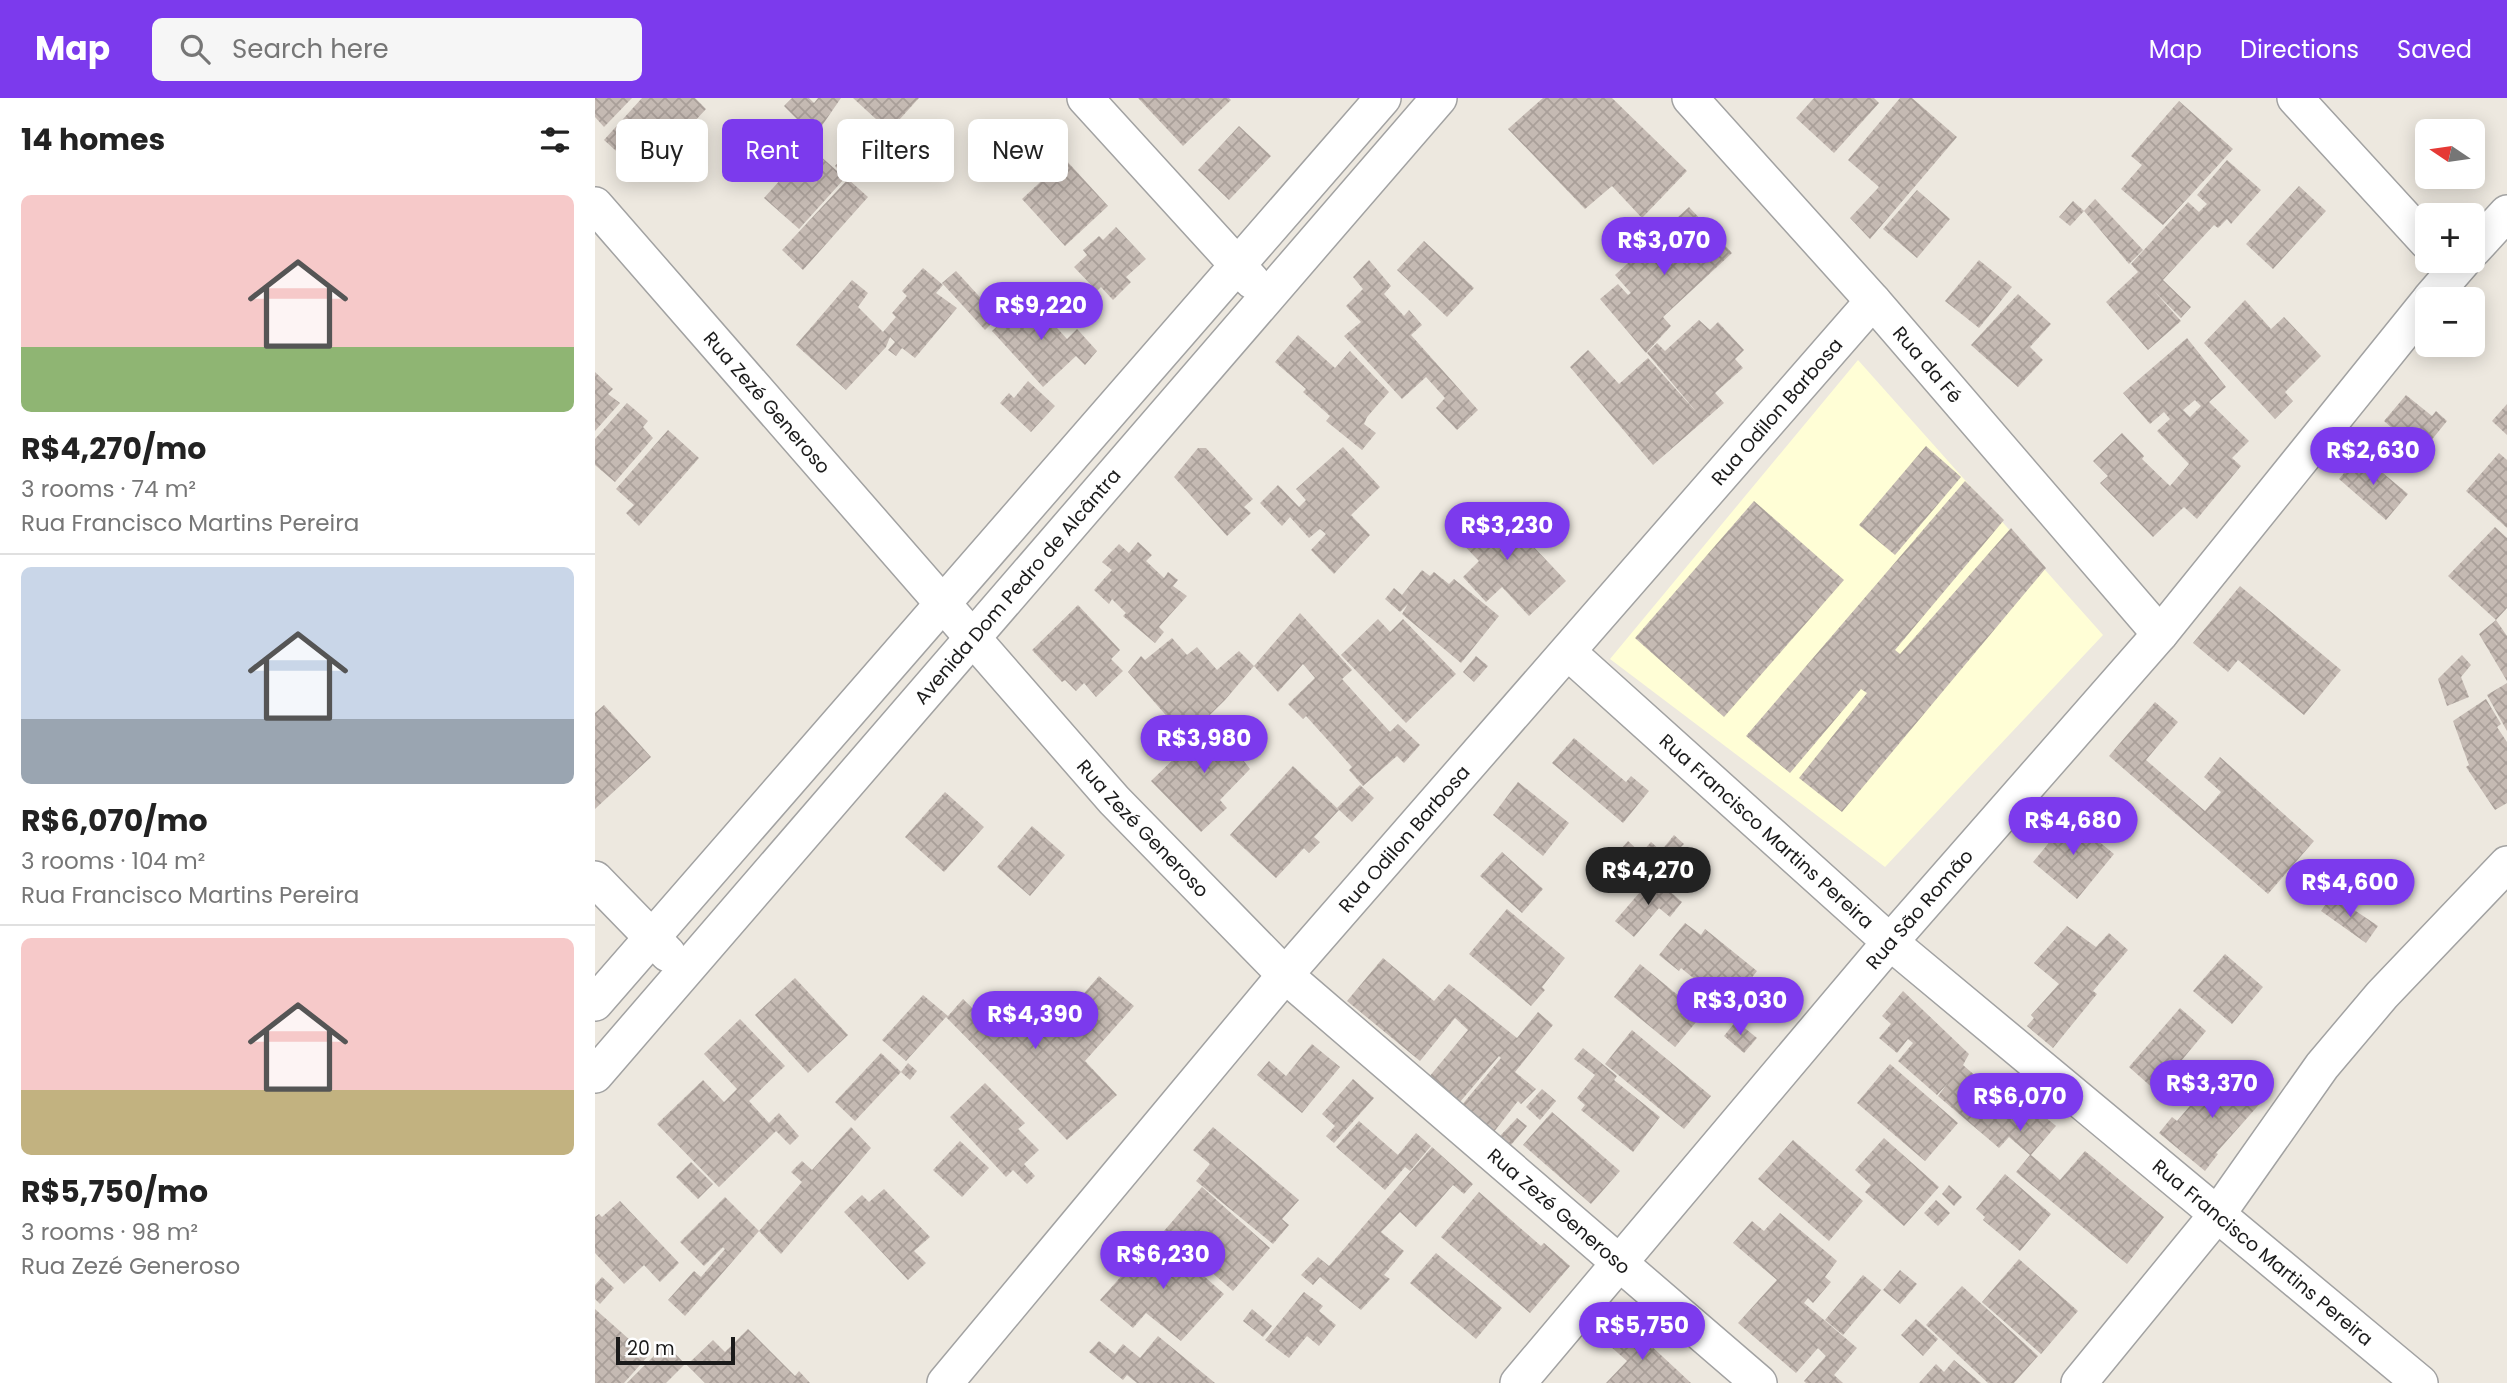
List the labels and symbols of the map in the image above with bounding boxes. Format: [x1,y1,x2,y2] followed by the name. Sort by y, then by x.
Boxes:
[2415,119,2485,189] north arrow
[1599,218,1729,277] pin: R$3,070
[976,282,1106,342] pin: R$9,220
[1886,320,1968,409] street label: Rua da Fé
[697,326,837,480] street label: Rua Zezé Generoso
[1705,332,1849,491] street label: Rua Odilon Barbosa
[2308,428,2438,487] pin: R$2,630
[908,463,1127,710] street label: Avenida Dom Pedro de Alcântra
[1442,503,1572,562] pin: R$3,230
[1139,716,1269,775] pin: R$3,980
[1653,728,1879,935] street label: Rua Francisco Martins Pereira
[1071,754,1215,903] street label: Rua Zezé Generoso
[1332,759,1476,919] street label: Rua Odilon Barbosa
[2008,798,2138,857] pin: R$4,680
[1860,843,1979,975] street label: Rua São Romão
[1583,848,1713,907] pin: R$4,270
[2285,860,2415,919] pin: R$4,600
[1675,978,1805,1037] pin: R$3,030
[970,992,1100,1051] pin: R$4,390
[2147,1060,2277,1120] pin: R$3,370
[1955,1074,2085,1133] pin: R$6,070
[1481,1142,1636,1281] street label: Rua Zezé Generoso
[2146,1153,2379,1352] street label: Rua Francisco Martins Pereira
[1098,1232,1228,1291] pin: R$6,230
[1577,1302,1707,1362] pin: R$5,750
[616,1334,735,1366] scale bar

